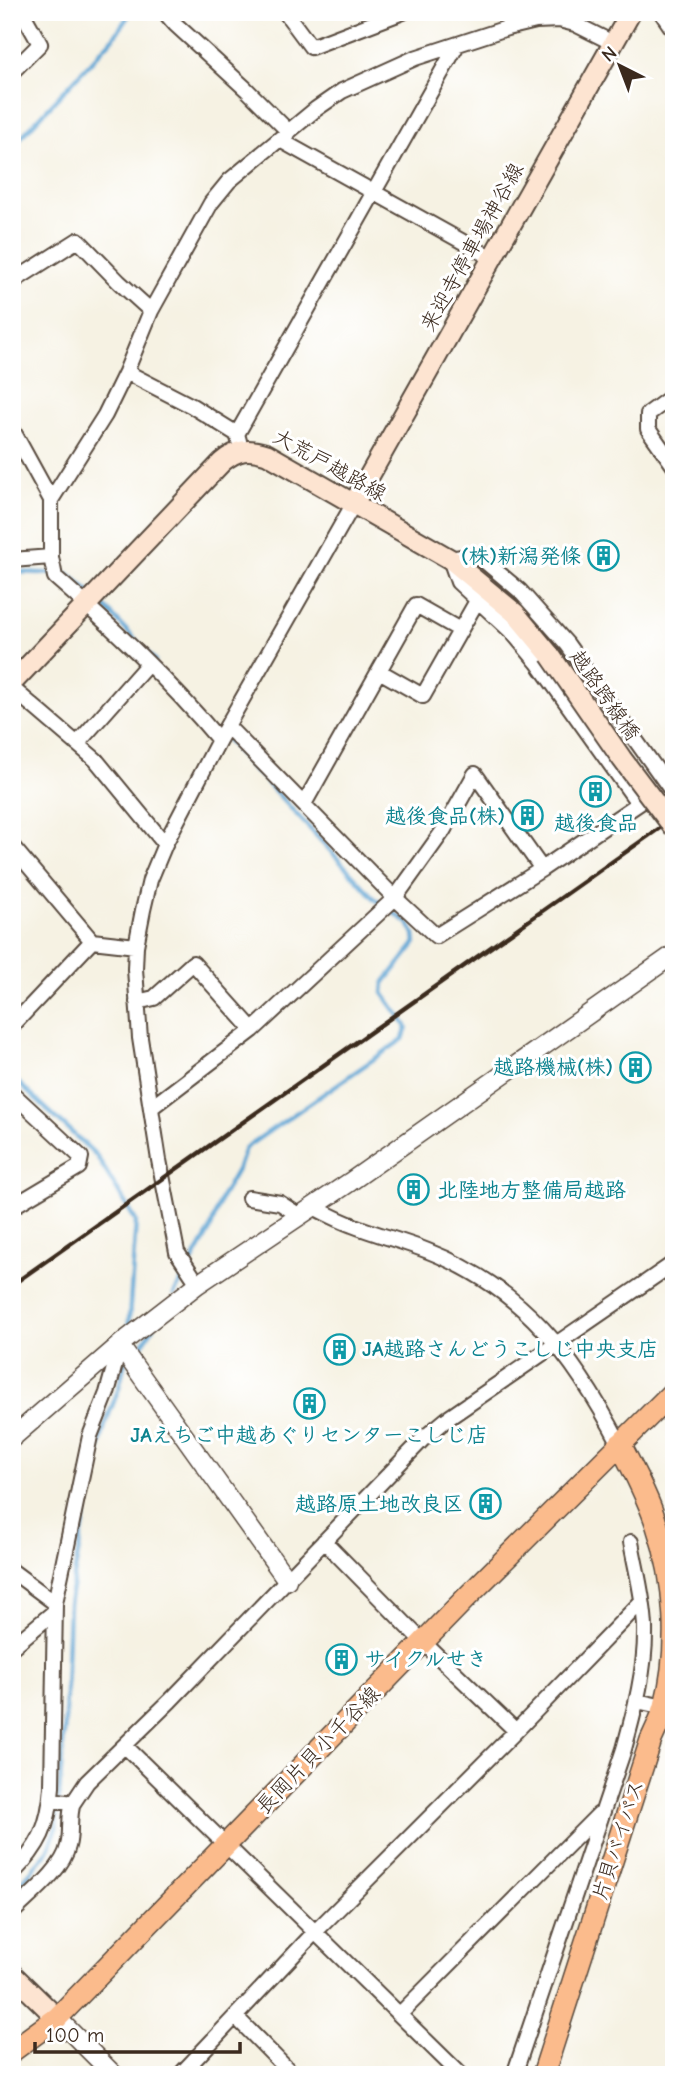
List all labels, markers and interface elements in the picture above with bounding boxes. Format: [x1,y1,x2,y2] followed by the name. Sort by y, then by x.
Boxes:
[584,32,654,102] north arrow
[597,42,621,66] text: N
[416,159,528,335] street label: 来迎寺停車場神谷線
[269,424,391,506] street label: 大荒戸越路線
[587,539,621,573] building icon: (株)新潟発條
[461,544,581,568] place label: (株)新潟発條
[565,645,645,745] street label: 越路跨線橋
[579,774,613,808] building icon: 越後食品
[511,799,545,833] building icon: 越後食品(株)
[385,804,505,828] place label: 越後食品(株)
[554,811,638,835] place label: 越後食品
[619,1050,653,1084] building icon: 越路機械(株)
[493,1055,613,1079] place label: 越路機械(株)
[397,1173,431,1207] building icon: 北陸地方整備局越路
[437,1178,626,1202] place label: 北陸地方整備局越路
[322,1332,356,1366] building icon: JA越路さんどうこしじ中央支店
[362,1337,658,1361] place label: JA越路さんどうこしじ中央支店
[292,1386,326,1420] building icon: JAえちご中越あぐりセンターこしじ店
[130,1423,488,1447] place label: JAえちご中越あぐりセンターこしじ店
[469,1487,503,1521] building icon: 越路原土地改良区
[295,1492,463,1516] place label: 越路原土地改良区
[324,1642,358,1676] building icon: サイクルせき
[364,1647,487,1671] place label: サイクルせき
[251,1681,385,1819] street label: 長岡片貝小千谷線
[587,1777,649,1903] street label: 片貝バイパス
[35,2010,240,2054] scale bar
[46,2023,104,2047] text: 100 m

